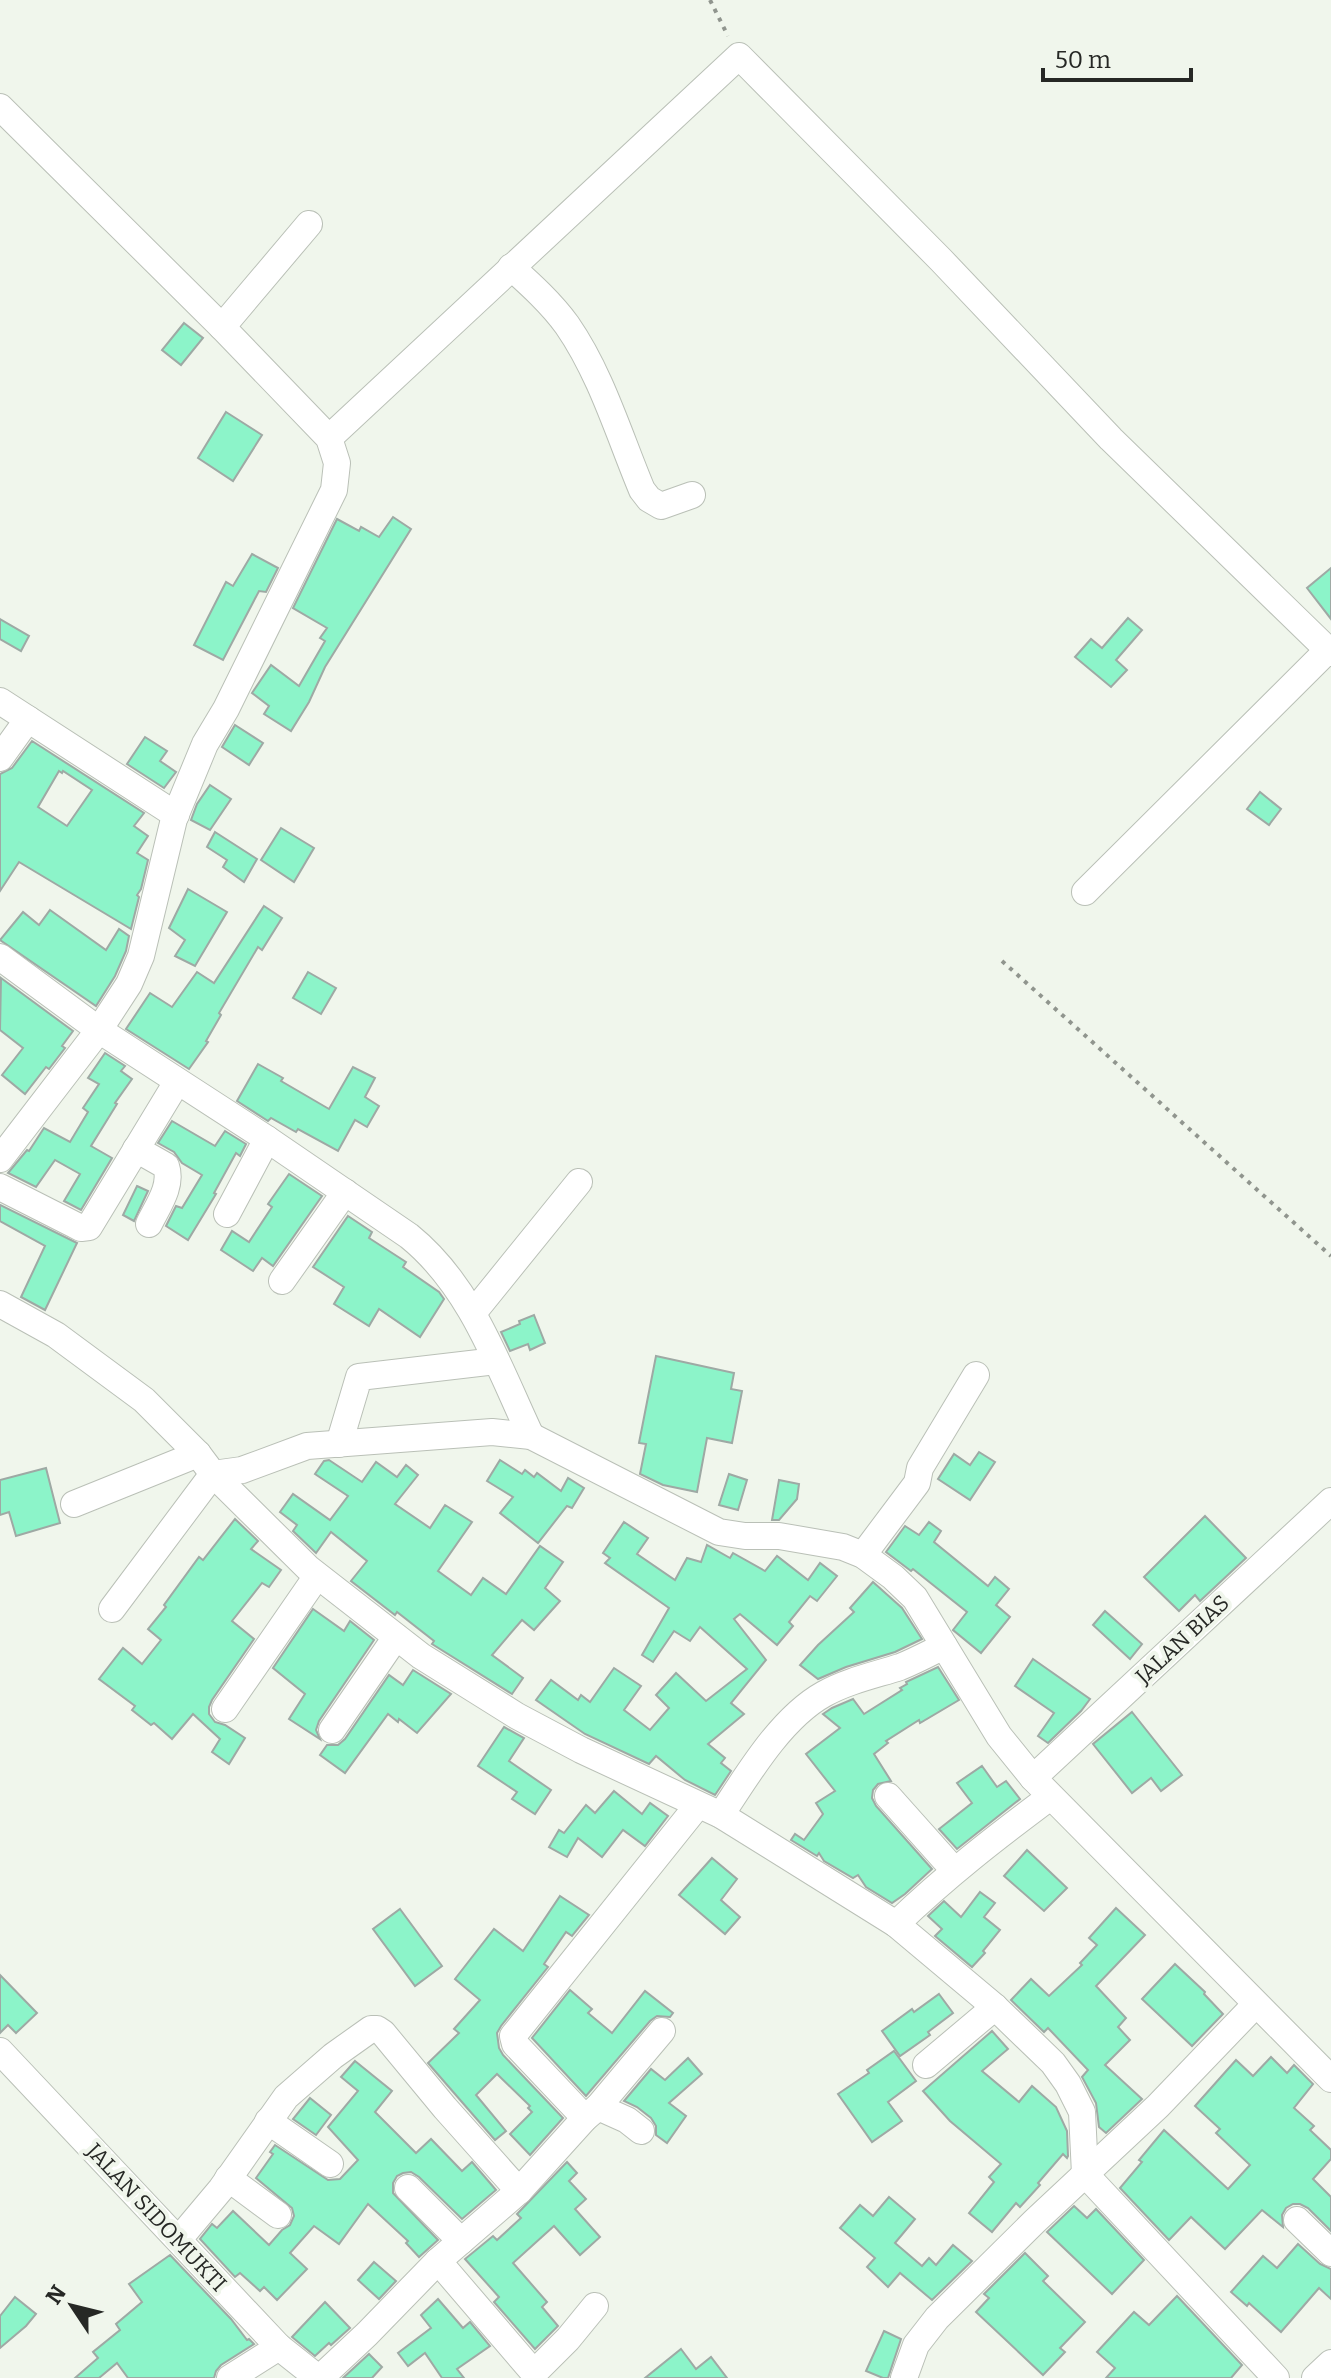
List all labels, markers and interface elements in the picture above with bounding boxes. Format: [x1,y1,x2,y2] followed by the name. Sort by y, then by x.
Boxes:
[1043,32,1191,82] scale bar
[1055,46,1111,74] text: 50 m
[1129,1589,1235,1690] street label: JALAN BIAS
[80,2137,232,2297] street label: JALAN SIDOMUKTI
[32,2266,112,2346] north arrow
[40,2280,72,2310] text: N

